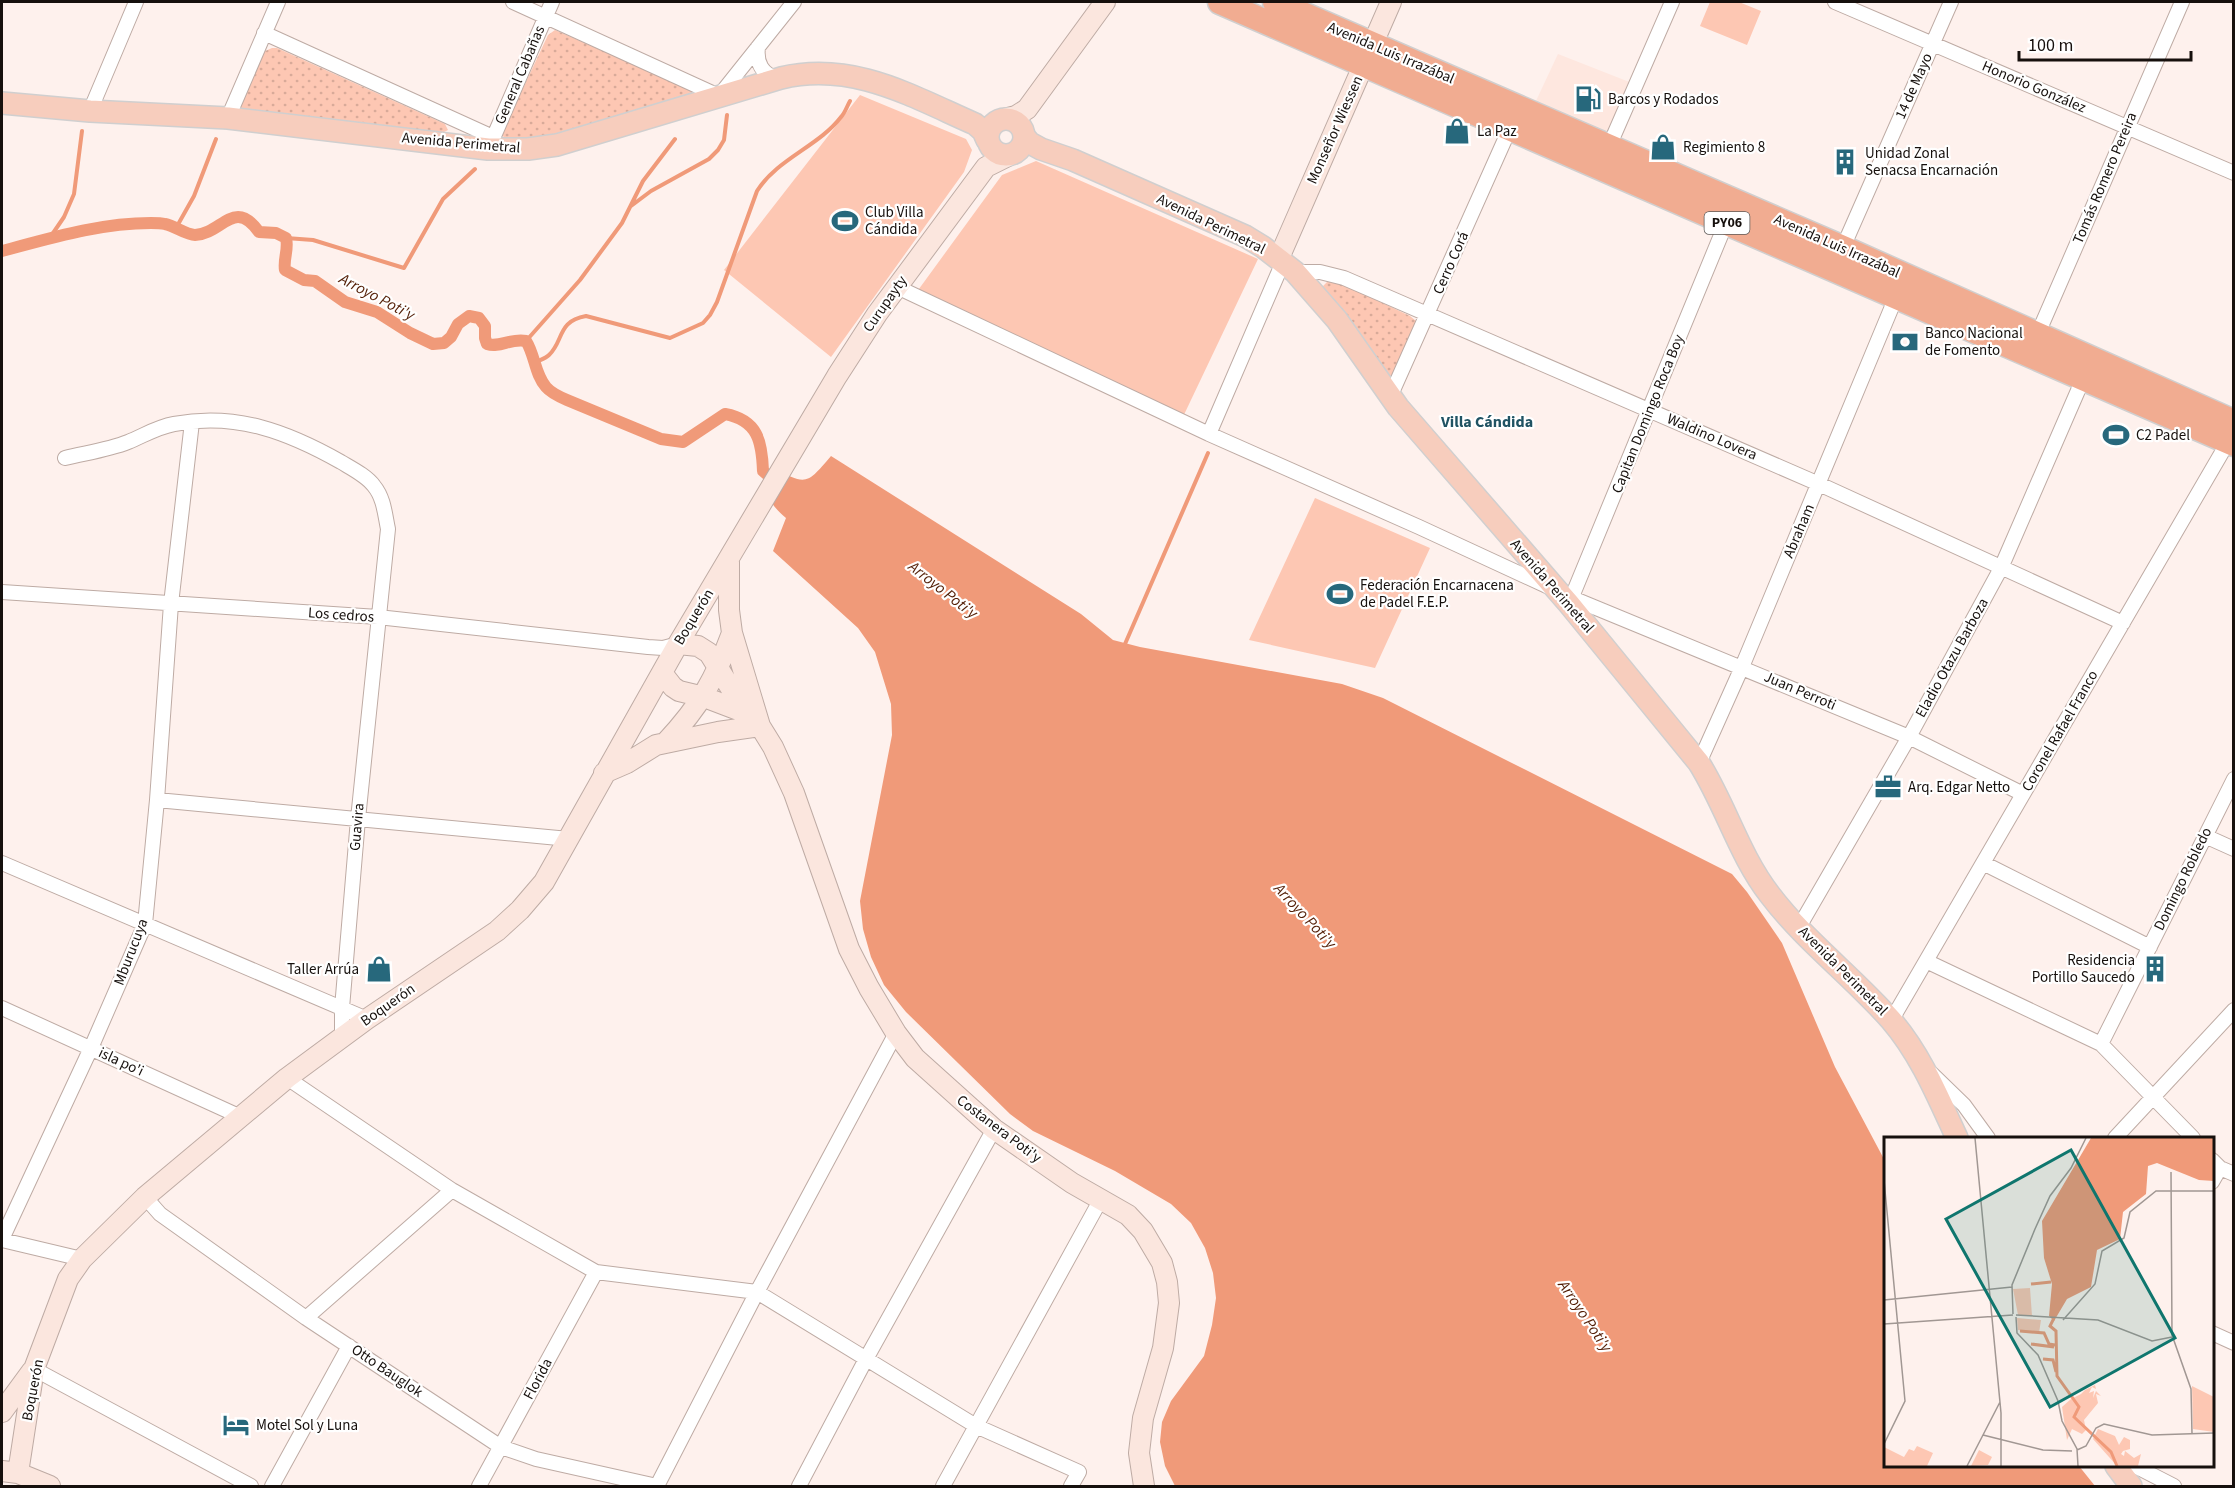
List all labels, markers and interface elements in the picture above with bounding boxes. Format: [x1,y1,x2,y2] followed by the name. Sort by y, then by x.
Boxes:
[1324,17,1458,89] street label: Avenida Luis Irrazábal
[490,22,550,128] street label: General Cabañas
[2019,24,2192,62] scale bar
[2028,33,2073,58] text: 100 m
[1890,50,1938,122] street label: 14 de Mayo
[1979,56,2089,118] street label: Honorio González
[1302,72,1368,188] street label: Monseñor Wiessen
[1573,84,1603,114] fuel station icon: Barcos y Rodados
[1608,89,1718,110] place label: Barcos y Rodados
[2068,109,2142,247] street label: Tomás Romero Pereira
[1442,116,1472,146] shop icon: La Paz
[1477,121,1517,142] place label: La Paz
[401,127,521,159] street label: Avenida Perimetral
[1648,132,1678,162] shop icon: Regimiento 8
[1683,137,1765,158] place label: Regimiento 8
[1865,143,1998,181] place label: Unidad Zonal Senacsa Encarnación
[1830,147,1860,177] building icon: Unidad Zonal Senacsa Encarnación
[1153,189,1269,260] street label: Avenida Perimetral
[865,202,923,240] place label: Club Villa Cándida
[830,206,860,236] sports icon: Club Villa Cándida
[1771,209,1904,283] street label: Avenida Luis Irrazábal
[1704,212,1750,234] road number: PY06
[1428,228,1474,298] street label: Cerro Corá
[335,267,419,326] water label: Arroyo Poti'y
[858,271,912,337] street label: Curupayty
[1925,323,2023,361] place label: Banco Nacional de Fomento
[1890,327,1920,357] bank icon: Banco Nacional de Fomento
[1607,331,1689,497] street label: Capitan Domingo Roca Boy
[1664,409,1760,465] street label: Waldino Lovera
[1440,411,1533,433] district label: Villa Cándida
[2101,420,2131,450] sports icon: C2 Padel
[2136,425,2190,446] place label: C2 Padel
[1778,501,1820,561] street label: Abraham
[1505,534,1599,638] street label: Avenida Perimetral
[903,555,983,625] water label: Arroyo Poti'y
[1360,575,1514,613] place label: Federación Encarnacena de Padel F.E.P.
[1325,579,1355,609] sports icon: Federación Encarnacena de Padel F.E.P.
[669,585,719,649] street label: Boquerón
[1910,594,1994,722] street label: Eladio Otazu Barboza
[307,602,375,628] street label: Los cedros
[1761,666,1839,716] street label: Juan Perroti
[2017,667,2103,795] street label: Coronel Rafael Franco
[1873,772,1903,802] office icon: Arq. Edgar Netto
[1908,777,2010,798] place label: Arq. Edgar Netto
[344,802,370,852] street label: Guavira
[2149,824,2217,934] street label: Domingo Robledo
[1268,878,1342,954] water label: Arroyo Poti'y
[109,916,153,988] street label: Mburucuya
[1794,922,1893,1021] street label: Avenida Perimetral
[2032,950,2135,988] place label: Residencia Portillo Saucedo
[364,954,394,984] shop icon: Taller Arrúa
[2140,954,2170,984] building icon: Residencia Portillo Saucedo
[287,959,359,980] place label: Taller Arrúa
[356,979,420,1031] street label: Boquerón
[95,1042,147,1082] street label: isla po'i
[952,1090,1046,1168] street label: Costanera Poti'y
[1884,1137,2214,1467] inset map
[1552,1275,1618,1357] water label: Arroyo Poti'y
[347,1339,427,1403] street label: Otto Bauglok
[518,1355,558,1403] street label: Florida
[17,1357,49,1423] street label: Boquerón
[221,1410,251,1440] hotel icon: Motel Sol y Luna
[256,1415,358,1436] place label: Motel Sol y Luna

